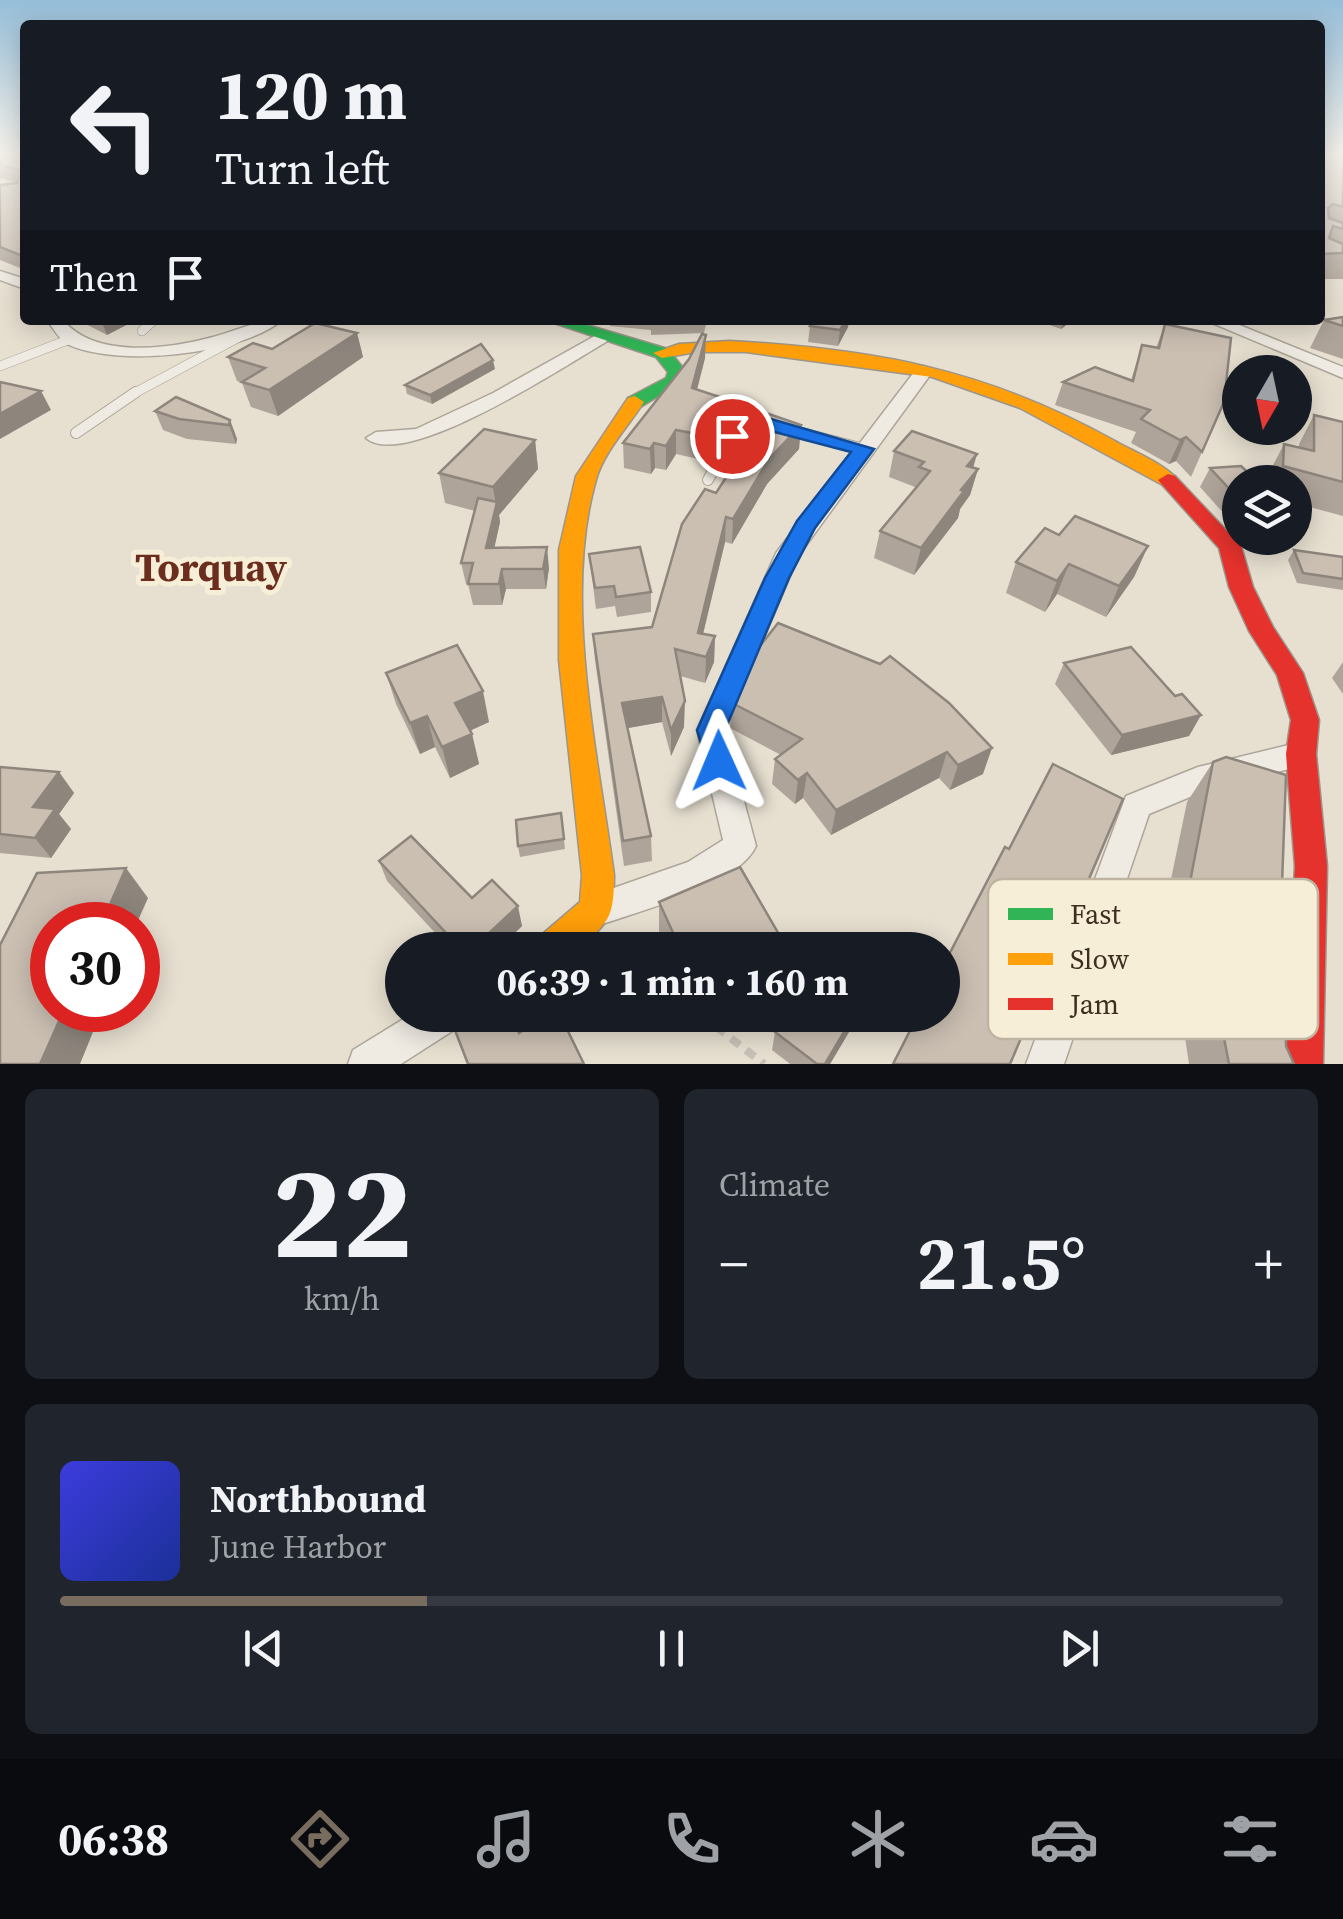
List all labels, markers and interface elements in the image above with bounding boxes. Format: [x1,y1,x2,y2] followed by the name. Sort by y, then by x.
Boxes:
[215,46,407,142] text: 120 m
[50,60,180,190] icon: left
[215,137,389,199] text: Turn left
[158,250,213,305] icon: arrive
[50,252,138,304] text: Then
[1222,355,1312,445] north arrow
[1222,355,1312,555] map controls
[690,394,775,479] pin
[705,409,760,464] icon: arrive
[1222,465,1312,555] button: layers
[135,540,288,594] district label: Torquay
[667,709,771,813] position arrow
[988,879,1318,1039] legend
[1070,895,1121,933] text: Fast
[30,902,160,1032] speed limit sign: 30
[1070,940,1130,978] text: Slow
[496,956,849,1008] text: 06:39 · 1 min · 160 m
[1069,985,1119,1023] text: Jam
[272,1122,412,1301] text: 22
[719,1163,830,1207] text: Climate
[916,1211,1086,1314] text: 21.5°
[719,1226,748,1301] text: −
[1254,1226,1283,1301] text: +
[304,1277,380,1321] text: km/h
[210,1473,426,1525] text: Northbound
[210,1525,386,1569] text: June Harbor
[236,1621,291,1676] icon: previous
[644,1621,699,1676] icon: pause
[1052,1621,1107,1676] icon: next
[285,1804,355,1874] icon: directions
[471,1804,541,1874] icon: music
[657,1804,727,1874] icon: phone
[843,1804,913,1874] icon: climate
[1029,1804,1099,1874] icon: car
[1215,1804,1285,1874] icon: filters
[58,1808,169,1870] text: 06:38

